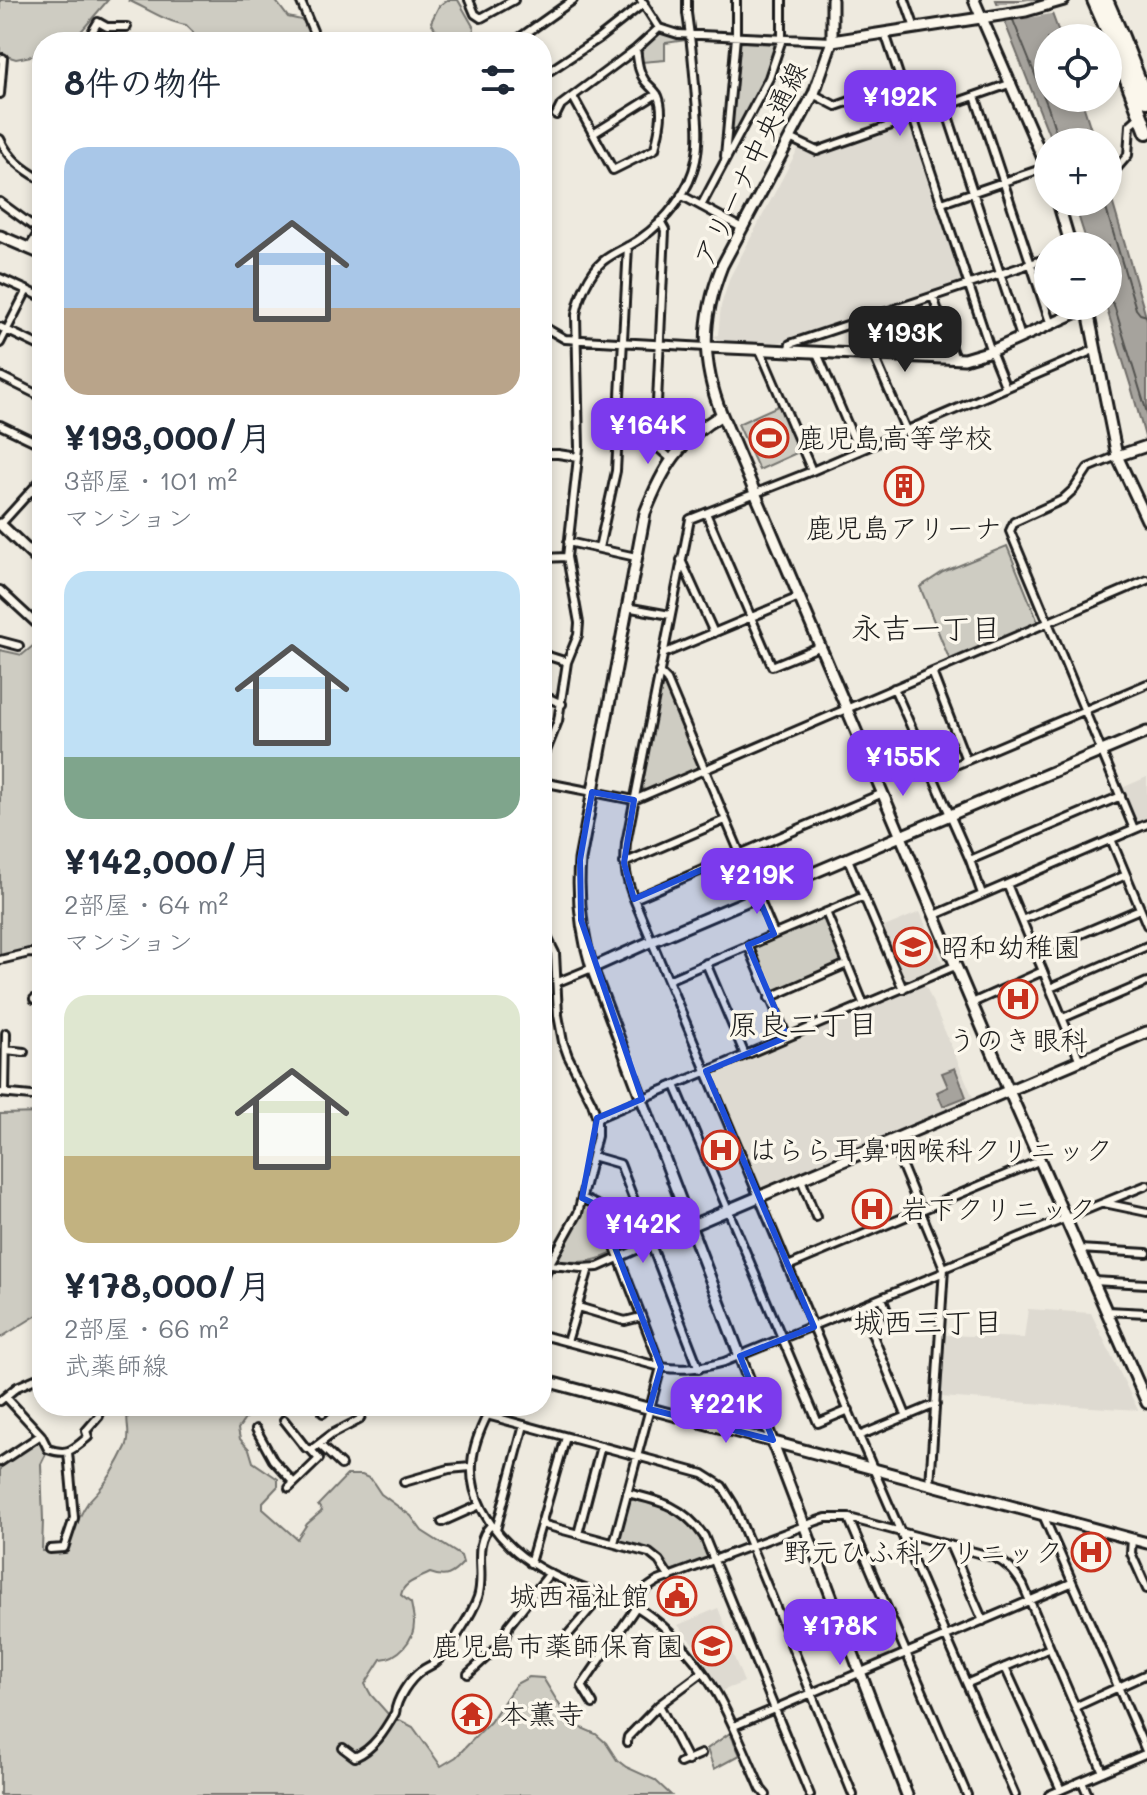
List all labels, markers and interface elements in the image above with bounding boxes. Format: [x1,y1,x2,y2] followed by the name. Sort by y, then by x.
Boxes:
[1034,24,1122,320] map controls
[1034,24,1122,112] button: locate
[684,55,814,272] street label: アリーナ中央通線
[476,58,520,102] icon: filters
[64,59,221,104] text: 8件の物件
[844,70,956,138] pin: ¥192K
[862,79,938,113] text: ¥192K
[1034,128,1122,216] button: +
[220,199,364,343] icon: home
[1034,232,1122,320] button: −
[849,306,961,374] pin: ¥193K
[867,315,943,349] text: ¥193K
[592,398,704,466] pin: ¥164K
[609,407,687,441] text: ¥164K
[64,414,272,459] text: ¥193,000/月
[748,417,790,459] sports icon: 鹿児島高等学校
[797,419,993,455] place label: 鹿児島高等学校
[64,463,237,497] text: 3部屋 · 101 m²
[883,465,925,507] building icon: 鹿児島アリーナ
[64,500,193,534] text: マンション
[806,509,1002,545] place label: 鹿児島アリーナ
[851,607,1001,647] district label: 永吉一丁目
[220,623,364,767] icon: home
[847,730,959,798] pin: ¥155K
[865,739,941,773] text: ¥155K
[64,838,272,883] text: ¥142,000/月
[701,848,813,916] pin: ¥219K
[719,857,795,891] text: ¥219K
[64,887,228,921] text: 2部屋 · 64 m²
[64,924,193,958] text: マンション
[892,926,934,968] school or university icon: 昭和幼稚園
[941,928,1081,964] place label: 昭和幼稚園
[997,978,1039,1020] hospital icon: うのき眼科
[728,1003,878,1043] district label: 原良二丁目
[948,1021,1088,1057] place label: うのき眼科
[220,1047,364,1191] icon: home
[700,1129,742,1171] hospital icon: はらら耳鼻咽喉科クリニック
[749,1131,1113,1167] place label: はらら耳鼻咽喉科クリニック
[851,1188,893,1230] hospital icon: 岩下クリニック
[900,1190,1096,1226] place label: 岩下クリニック
[587,1197,699,1265] pin: ¥142K
[605,1206,681,1240] text: ¥142K
[64,1262,271,1307] text: ¥178,000/月
[853,1301,1003,1341] district label: 城西三丁目
[64,1311,229,1345] text: 2部屋 · 66 m²
[64,1348,168,1382] text: 武薬師線
[670,1377,782,1445] pin: ¥221K
[689,1386,763,1420] text: ¥221K
[1070,1531,1112,1573] hospital icon: 野元ひふ科クリニック
[783,1533,1063,1569] place label: 野元ひふ科クリニック
[656,1575,698,1617] public building icon: 城西福祉館
[509,1577,649,1613] place label: 城西福祉館
[784,1599,896,1667] pin: ¥178K
[802,1608,878,1642] text: ¥178K
[691,1625,733,1667] school or university icon: 鹿児島市薬師保育園
[432,1627,684,1663] place label: 鹿児島市薬師保育園
[451,1693,493,1735] temple icon: 本薫寺
[500,1695,584,1731] place label: 本薫寺

